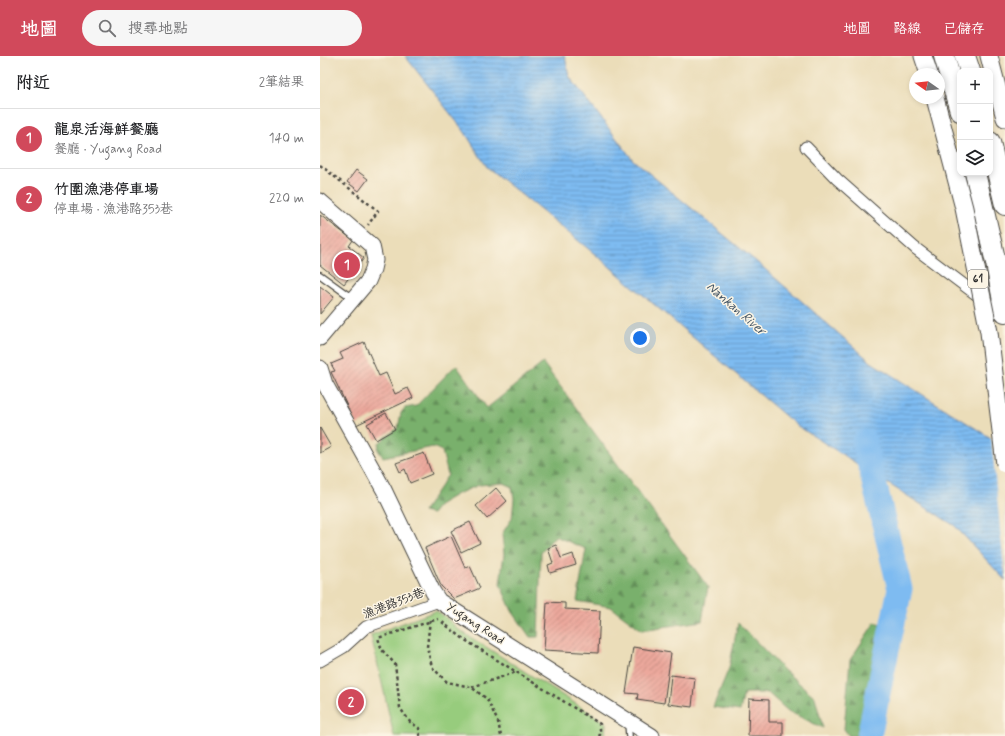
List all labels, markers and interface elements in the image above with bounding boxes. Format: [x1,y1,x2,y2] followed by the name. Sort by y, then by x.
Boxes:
[82,10,362,46] search box
[20,17,58,42] text: 地圖
[96,17,118,39] icon: search
[128,19,188,39] text: 搜尋地點
[843,20,871,38] text: 地圖
[893,20,921,38] text: 路線
[943,20,985,38] text: 已儲存
[909,68,945,104] north arrow
[957,68,993,176] map controls
[957,68,993,104] button: +
[16,72,50,94] text: 附近
[259,74,304,91] text: 2筆結果
[957,104,993,140] button: −
[54,120,159,140] text: 龍泉活海鮮餐廳
[26,130,32,147] text: 1
[269,130,304,147] text: 140 m
[957,140,993,176] button: layers
[54,141,162,158] text: 餐廳 · Yugang Road
[54,180,159,200] text: 竹圍漁港停車場
[26,190,32,207] text: 2
[269,190,304,207] text: 220 m
[54,201,173,218] text: 停車場 · 漁港路353巷
[334,250,360,280] pin: 1
[968,270,988,288] road number: 61
[703,279,770,340] water label: Nankan River
[630,328,650,348] your location
[361,585,427,623] street label: 漁港路353巷
[442,599,507,650] street label: Yugang Road
[338,687,364,717] pin: 2

